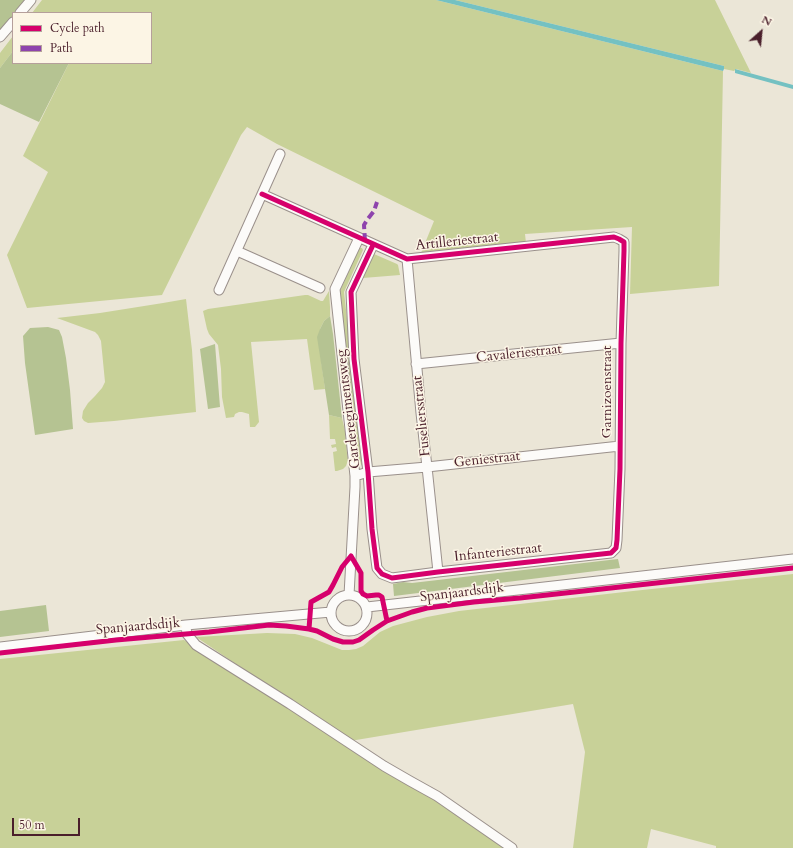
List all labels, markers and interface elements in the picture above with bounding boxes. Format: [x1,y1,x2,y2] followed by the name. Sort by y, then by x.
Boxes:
[12,12,152,64] legend
[741,12,781,52] north arrow
[759,12,774,30] text: N
[50,20,105,36] text: Cycle path
[50,40,73,56] text: Path
[415,229,499,255] street label: Artilleriestraat
[475,341,563,367] street label: Cavaleriestraat
[600,345,616,439] street label: Garnizoenstraat
[333,348,365,470] street label: Garderegimentsweg
[409,375,435,457] street label: Fuseliersstraat
[453,448,521,472] street label: Geniestraat
[453,540,543,566] street label: Infanteriestraat
[419,580,505,606] street label: Spanjaardsdijk
[95,615,181,639] street label: Spanjaardsdijk
[14,810,82,836] scale bar
[19,817,45,833] text: 50 m

